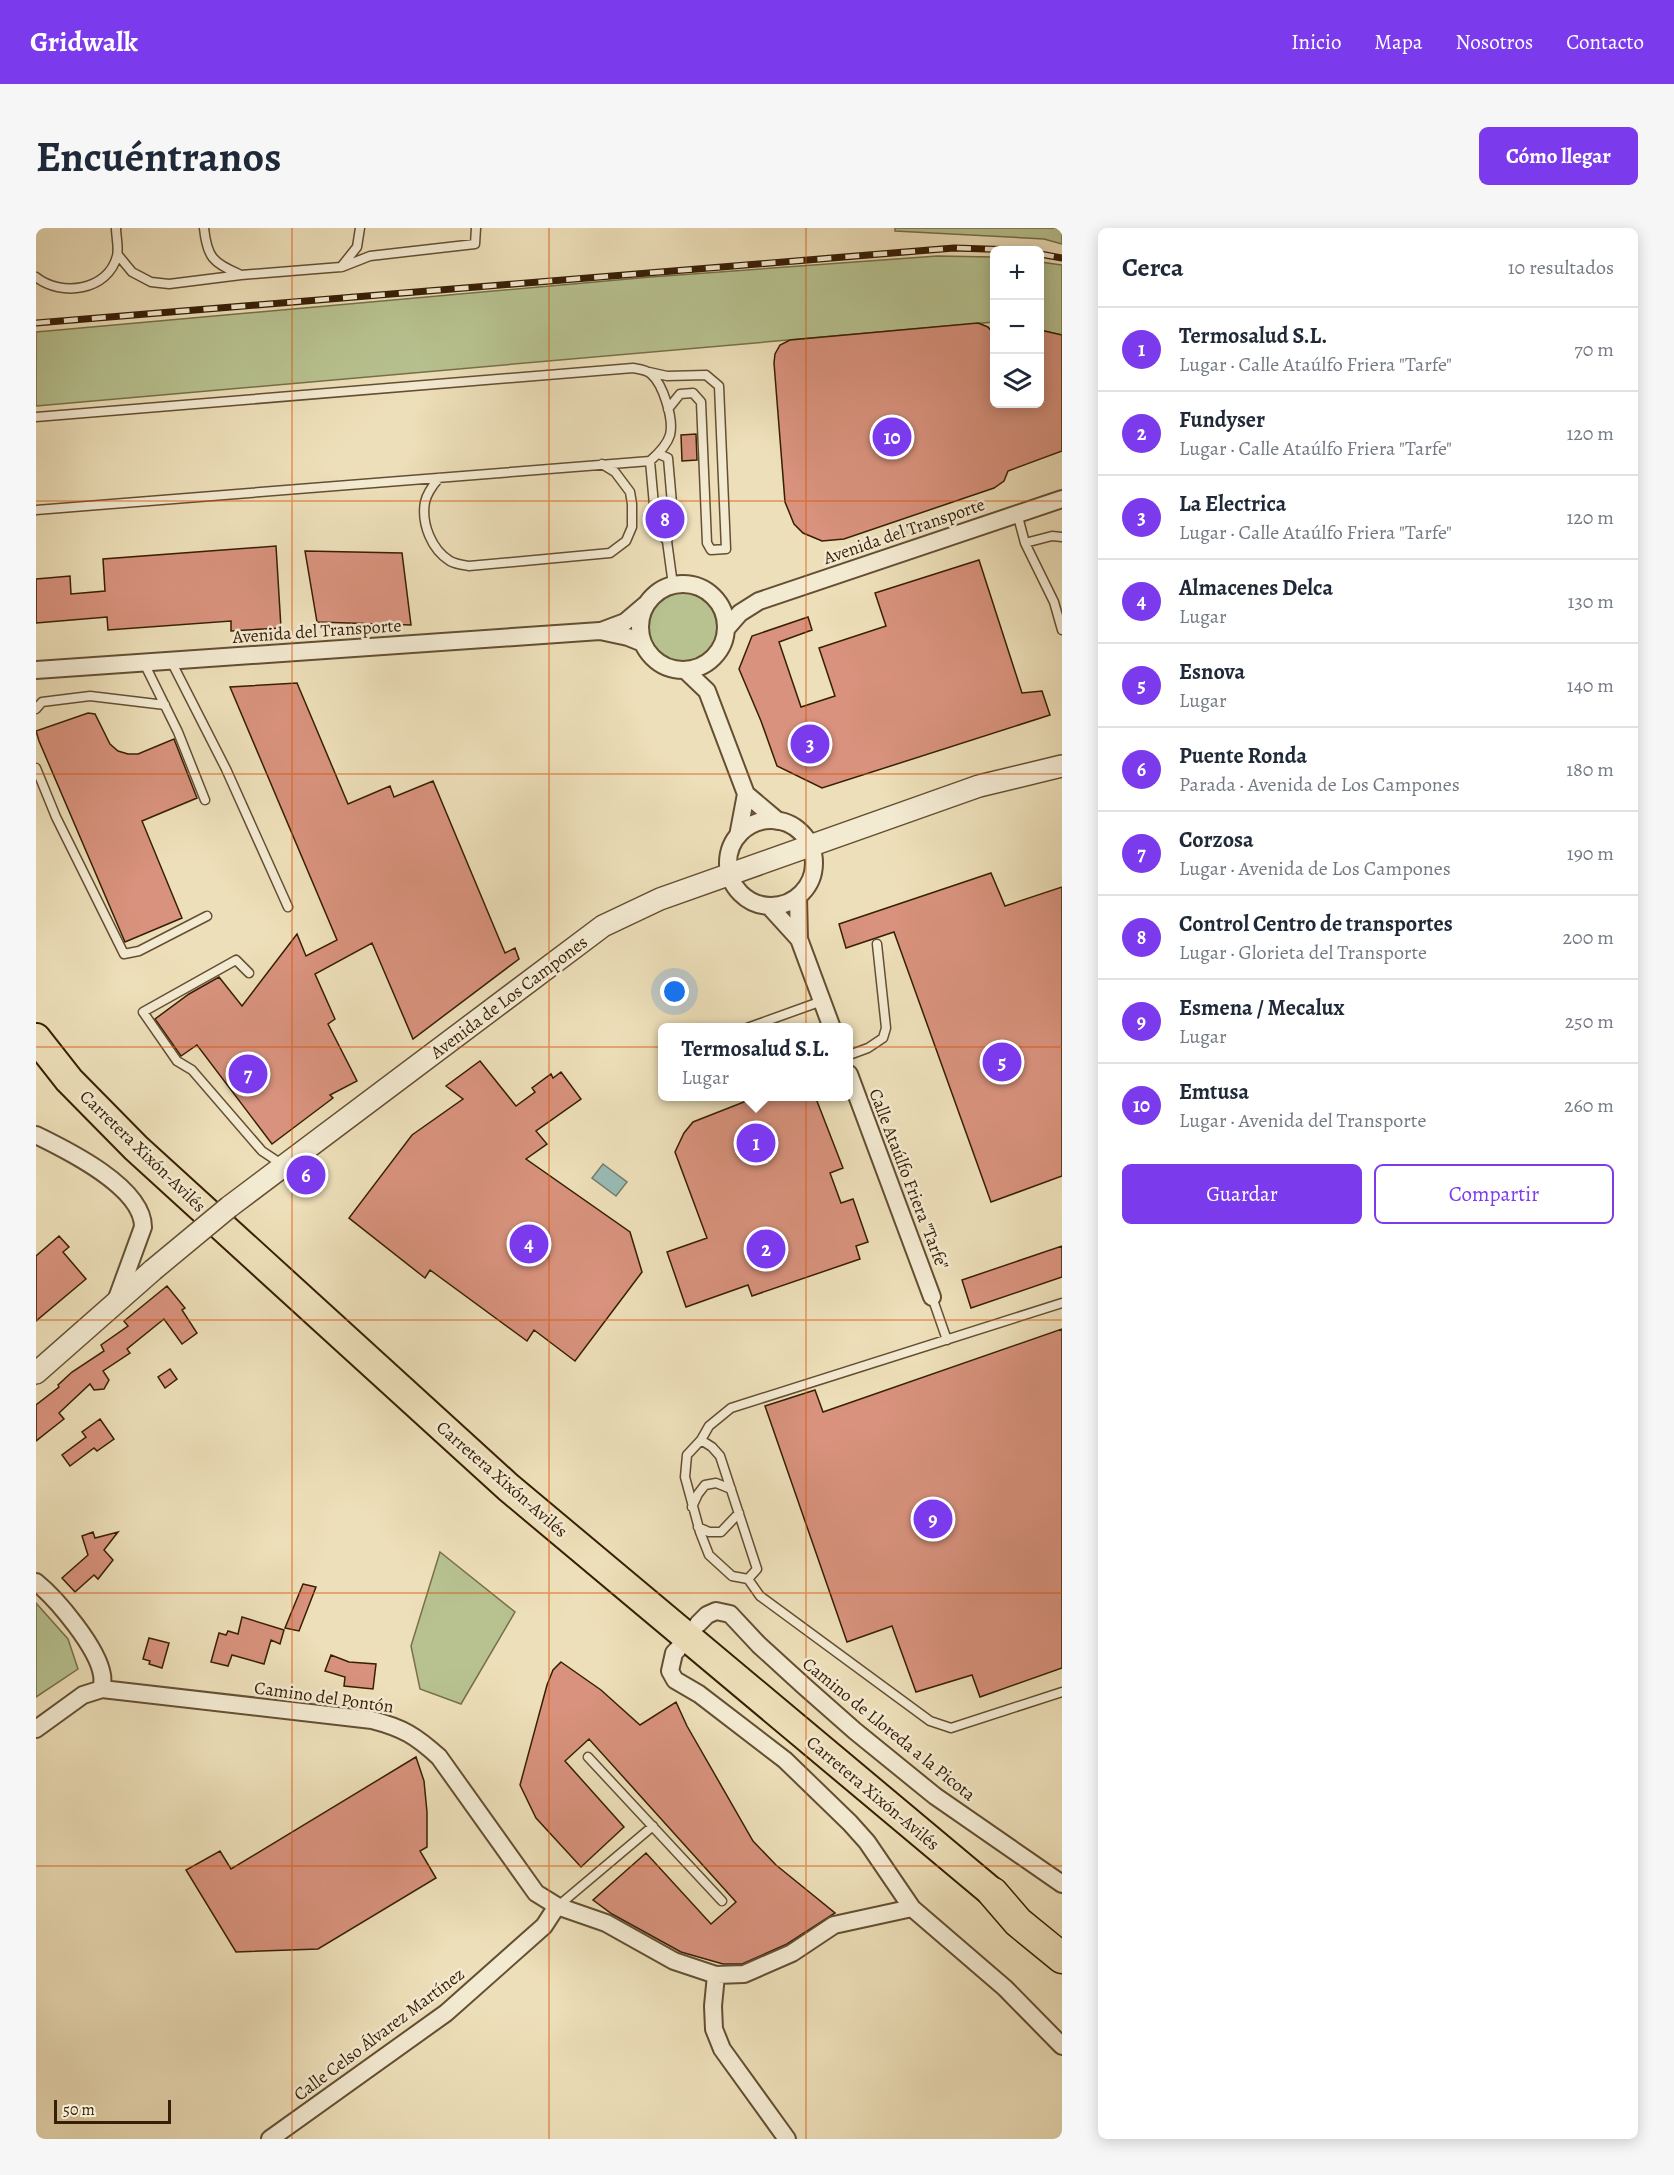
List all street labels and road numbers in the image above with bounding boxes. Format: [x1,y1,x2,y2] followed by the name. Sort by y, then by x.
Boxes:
[819,492,988,570] street label: Avenida del Transporte
[231,613,402,649] street label: Avenida del Transporte
[425,930,592,1065] street label: Avenida de Los Campones
[75,1084,211,1218] street label: Carretera Xixón-Avilés
[863,1085,955,1273] street label: Calle Ataúlfo Friera "Tarfe"
[431,1415,573,1543] street label: Carretera Xixón-Avilés
[797,1652,981,1807] street label: Camino de Lloreda a la Picota
[253,1675,395,1719] street label: Camino del Pontón
[801,1730,945,1856] street label: Carretera Xixón-Avilés
[289,1962,469,2106] street label: Calle Celso Álvarez Martínez

